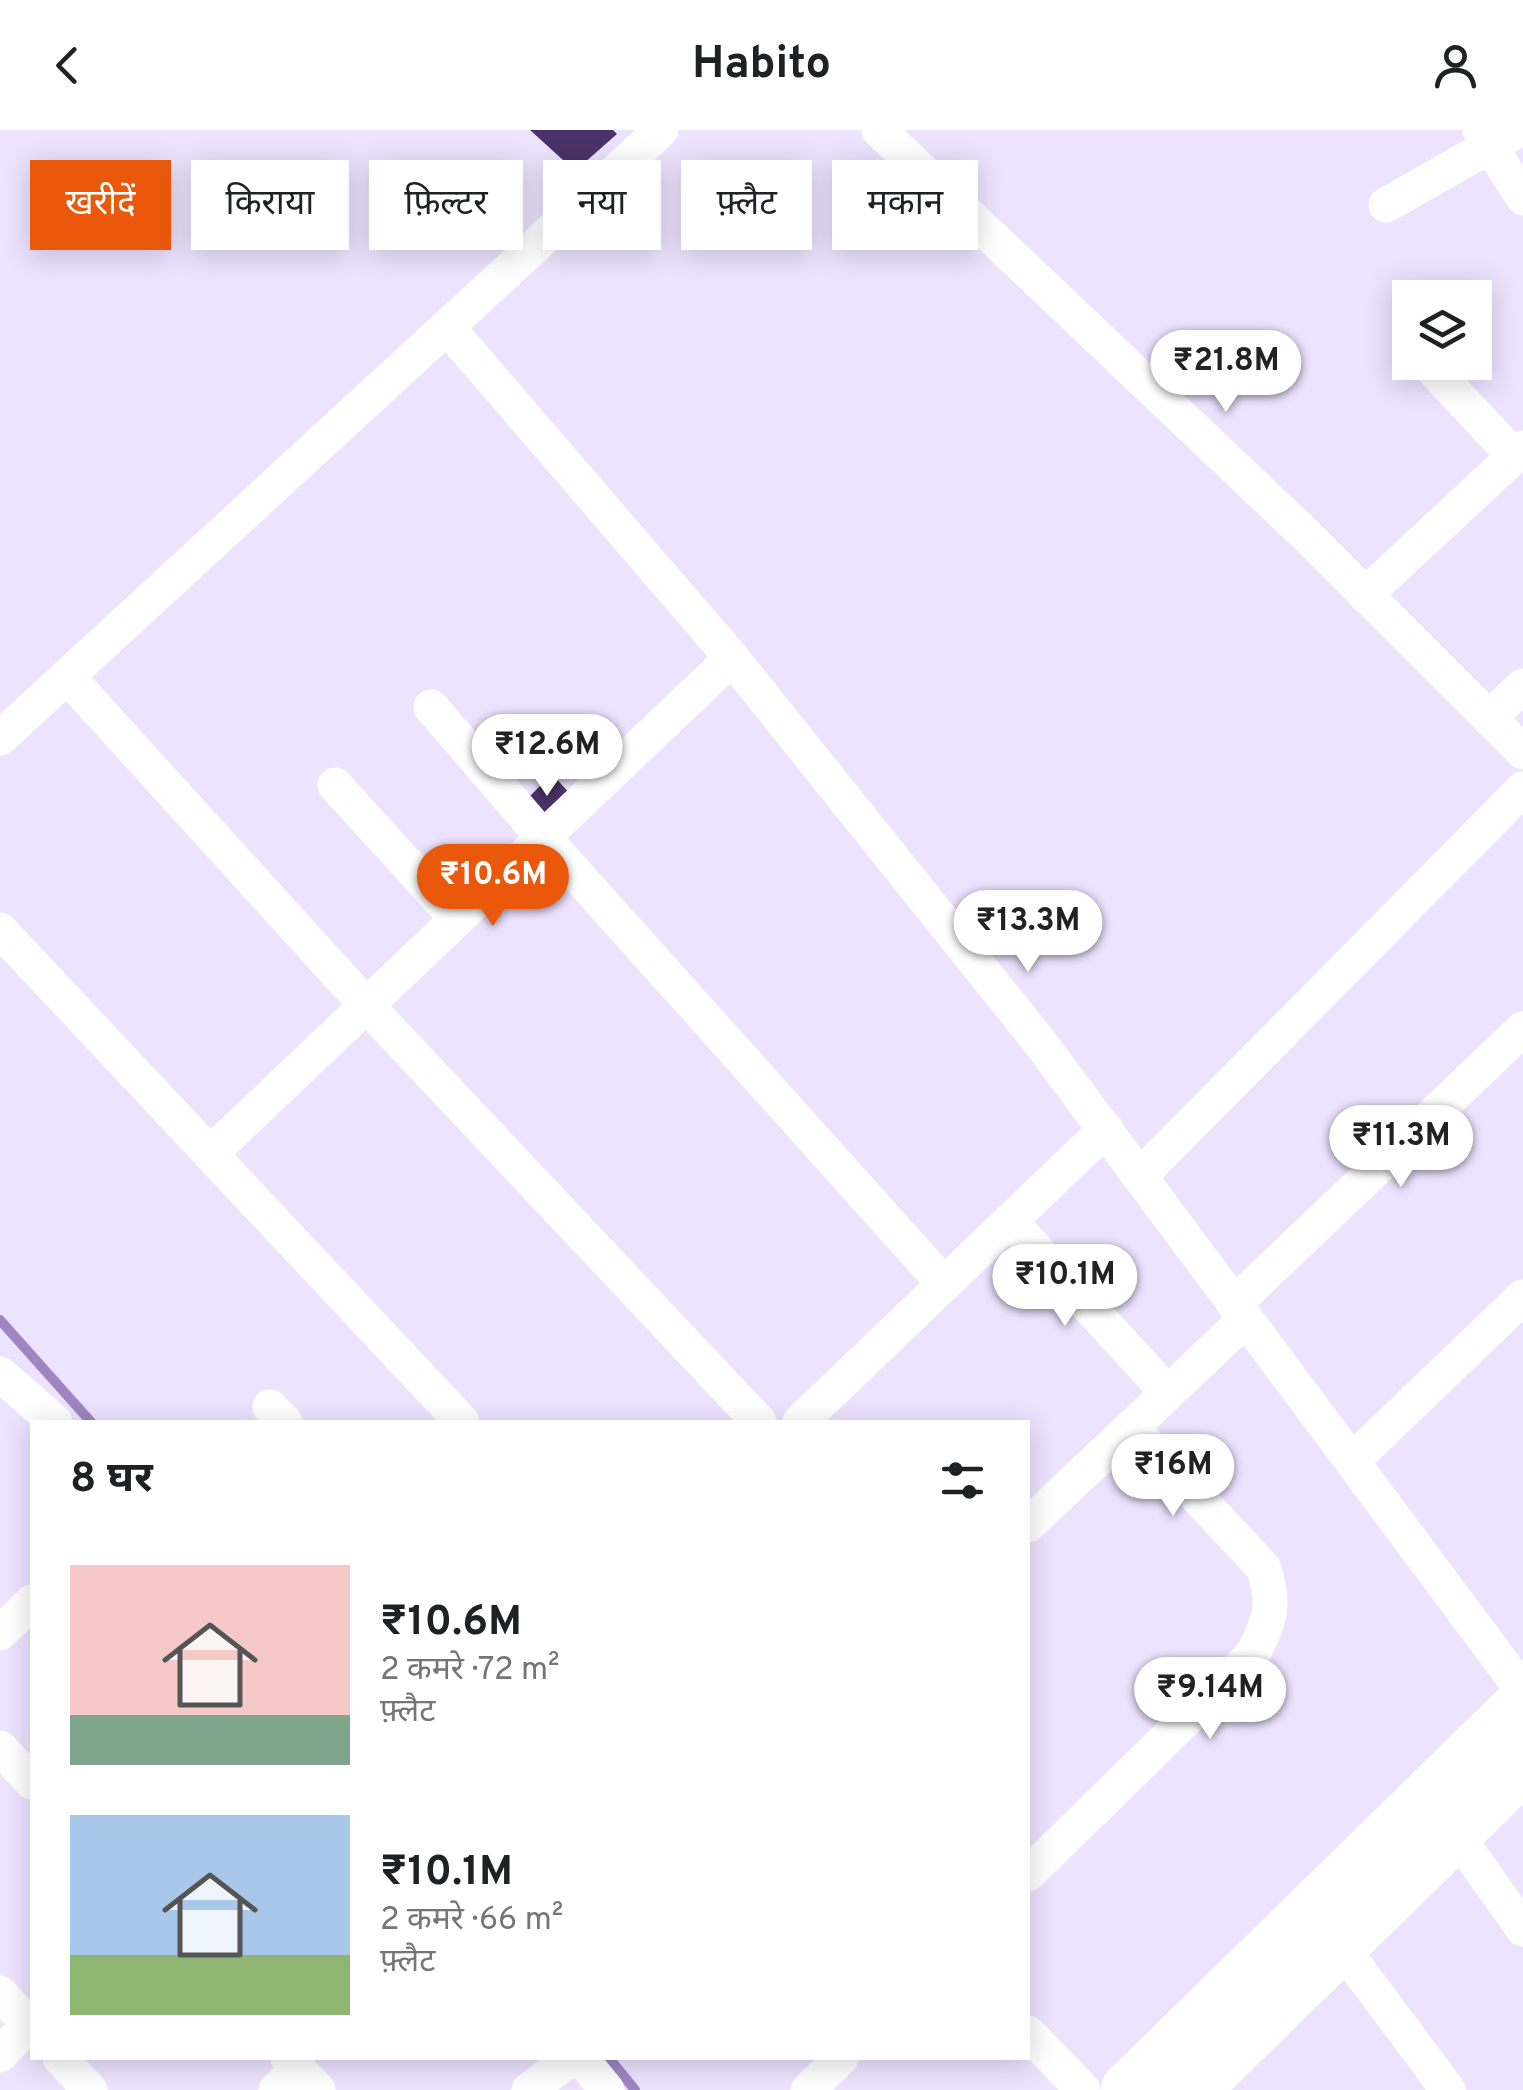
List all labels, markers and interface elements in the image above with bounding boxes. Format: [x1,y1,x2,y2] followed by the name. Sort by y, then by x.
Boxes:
[692,37,831,94] text: Habito
[40,38,95,93] icon: back
[1428,38,1483,93] icon: person
[30,160,171,250] chip: खरीदें
[191,160,349,250] chip: किराया
[369,160,523,250] chip: फ़िल्टर
[543,160,661,250] chip: नया
[681,160,812,250] chip: फ़्लैट
[832,160,978,250] chip: मकान
[1392,280,1492,380] map controls
[1392,280,1492,380] button: layers
[1145,330,1307,415] pin: ₹21.8M
[1172,342,1280,382] text: ₹21.8M
[466,714,628,799] pin: ₹12.6M
[494,726,600,766] text: ₹12.6M
[412,844,574,929] pin: ₹10.6M
[439,856,547,896] text: ₹10.6M
[947,890,1109,975] pin: ₹13.3M
[975,902,1081,942] text: ₹13.3M
[1320,1105,1482,1190] pin: ₹11.3M
[1351,1117,1451,1157] text: ₹11.3M
[984,1244,1146,1329] pin: ₹10.1M
[1014,1256,1116,1296] text: ₹10.1M
[1114,1434,1232,1519] pin: ₹16M
[1133,1446,1213,1486] text: ₹16M
[935,1453,990,1508] icon: filters
[70,1454,153,1507] text: 8 घर
[380,1597,522,1650] text: ₹10.6M
[150,1605,270,1725] icon: home
[380,1651,560,1691] text: 2 कमरे · 72 m²
[1129,1657,1291,1742] pin: ₹9.14M
[1156,1669,1264,1709] text: ₹9.14M
[380,1693,435,1733] text: फ़्लैट
[380,1847,513,1900] text: ₹10.1M
[150,1855,270,1975] icon: home
[380,1901,563,1941] text: 2 कमरे · 66 m²
[380,1943,435,1983] text: फ़्लैट

